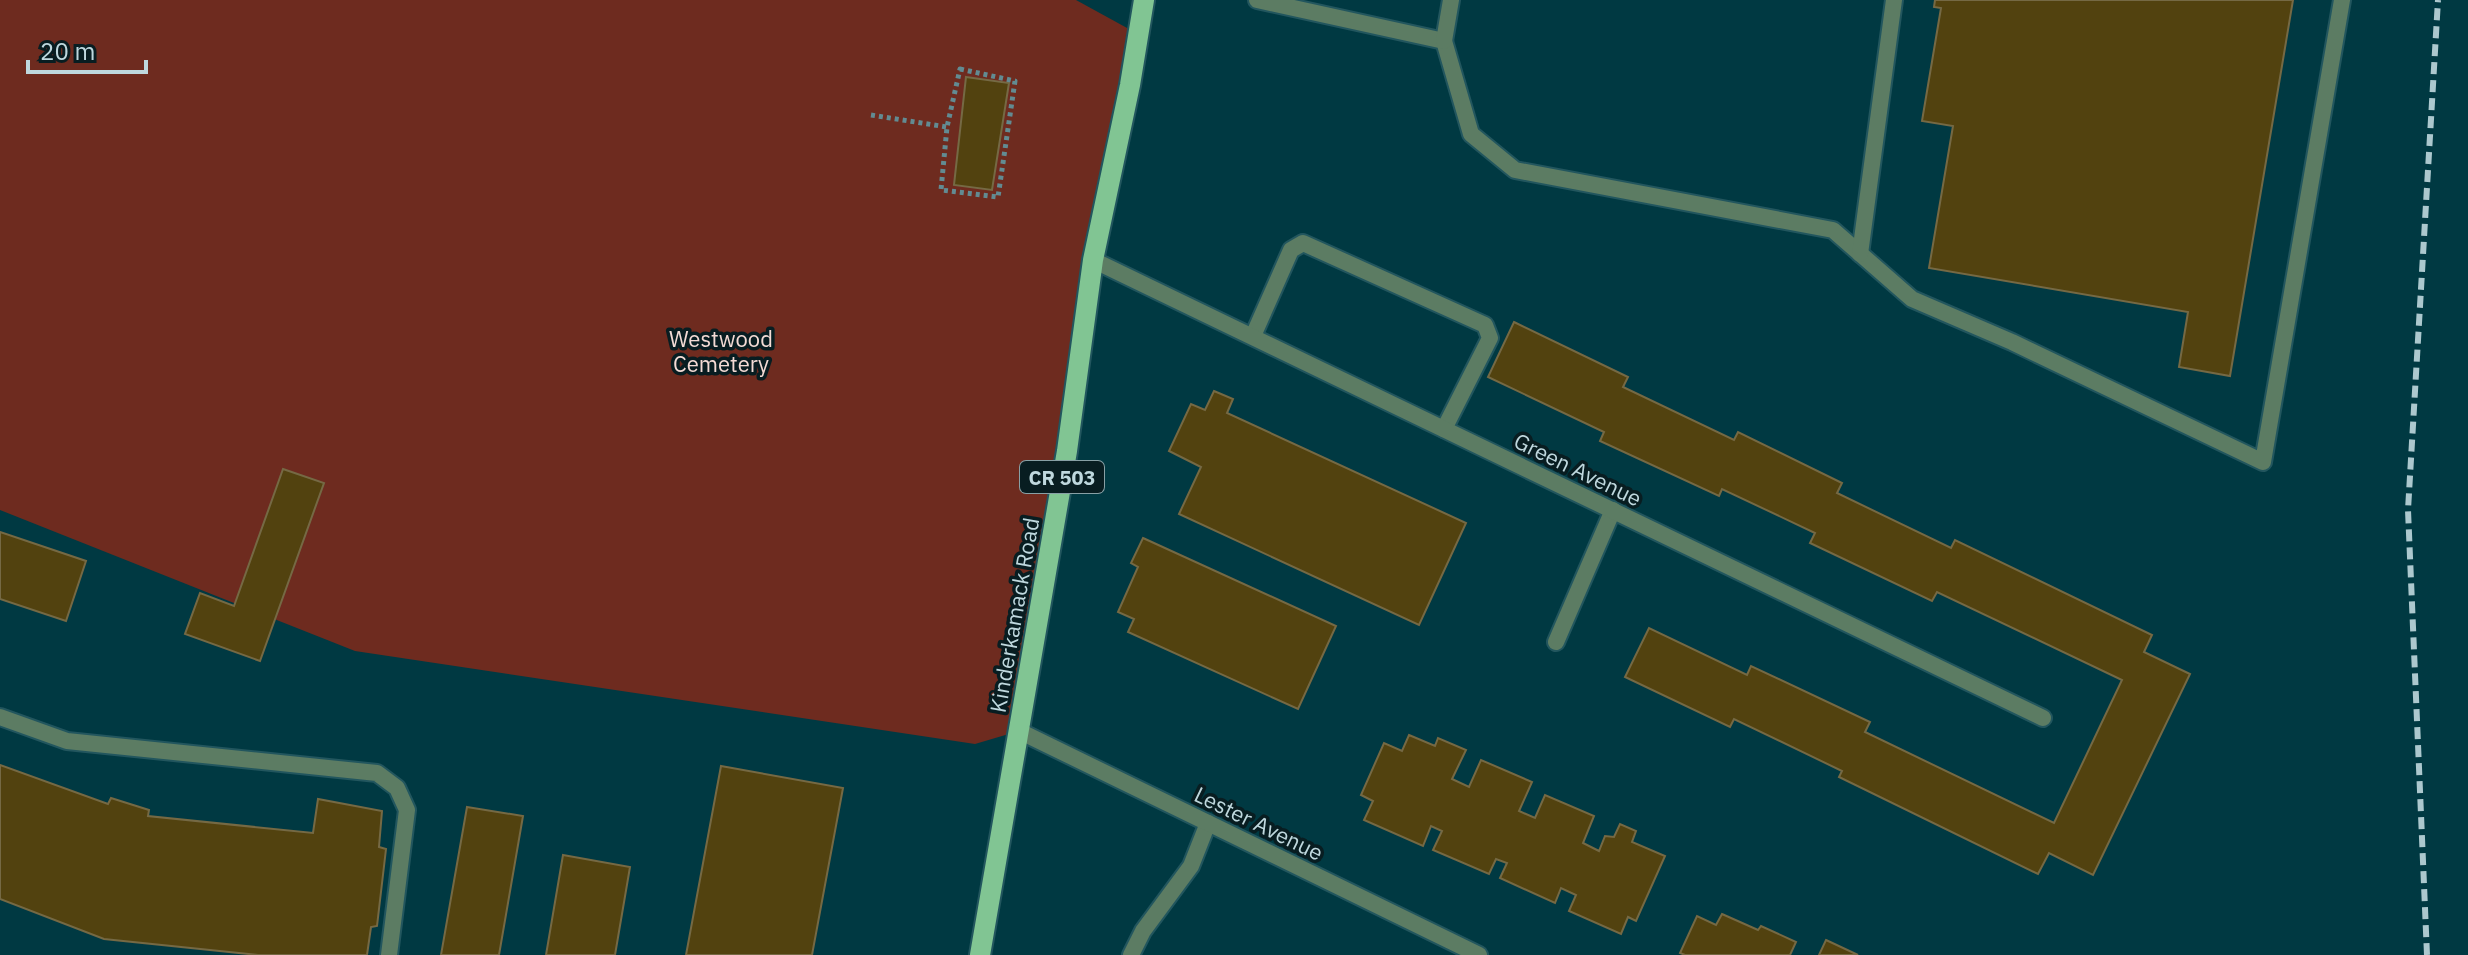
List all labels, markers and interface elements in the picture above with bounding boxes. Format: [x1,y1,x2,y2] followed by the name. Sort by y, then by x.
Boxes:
[28,24,146,74] scale bar
[40,35,95,67] text: 20 m
[669,324,773,378] park label: Westwood Cemetery
[1509,426,1647,512] street label: Green Avenue
[1020,461,1104,493] road number: CR 503
[983,515,1045,715] street label: Kinderkamack Road
[1190,779,1328,867] street label: Lester Avenue

